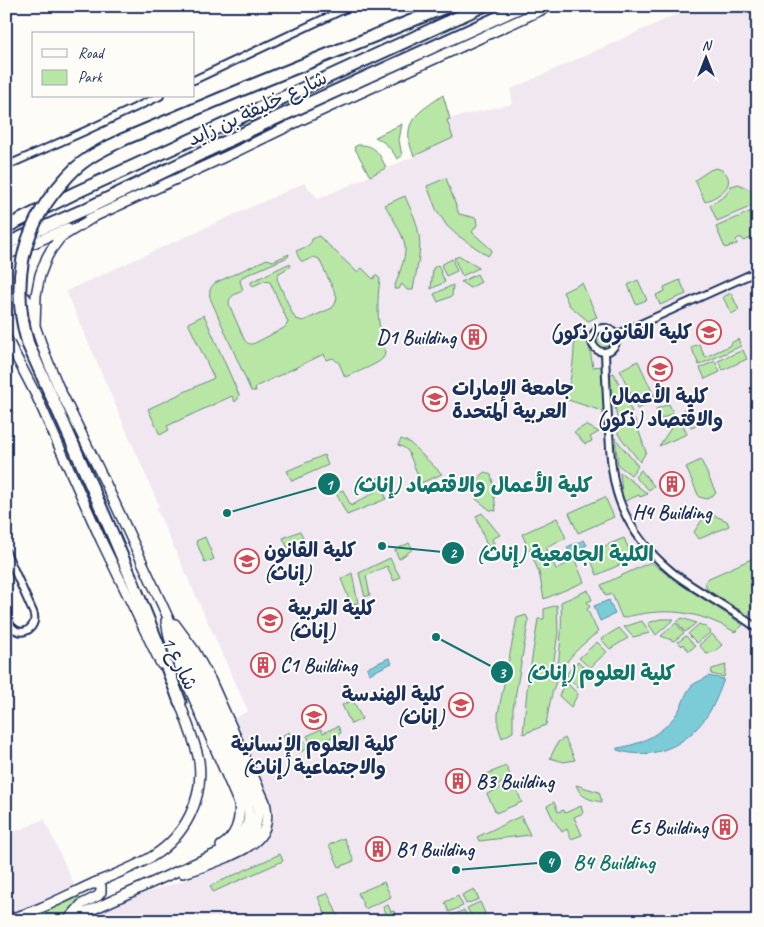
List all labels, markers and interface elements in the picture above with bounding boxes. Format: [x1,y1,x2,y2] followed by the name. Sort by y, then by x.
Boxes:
[32,32,195,98] legend
[682,32,732,82] north arrow
[702,37,713,54] text: N
[78,44,105,63] text: Road
[183,65,332,153] street label: شارع خليفة بن زايد
[78,68,103,87] text: Park
[696,319,722,345] school or university icon: كلية القانون (ذكور)
[550,320,692,346] place label: كلية القانون (ذكور)
[461,324,487,350] building icon: D1 Building
[377,325,458,350] place label: D1 Building
[647,356,673,382] school or university icon: كلية الأعمال والاقتصاد (ذكور)
[452,376,574,424] place label: جامعة الإمارات العربية المتحدة
[597,383,723,433] place label: كلية الأعمال والاقتصاد (ذكور)
[422,386,448,412] school or university icon: جامعة الإمارات العربية المتحدة
[317,466,603,502] callout: كلية الأعمال والاقتصاد (إناث)
[352,471,593,499] text: كلية الأعمال والاقتصاد (إناث)
[659,471,685,497] building icon: H4 Building
[326,476,335,495] text: 1
[632,500,713,525] place label: H4 Building
[441,535,663,571] callout: الكلية الجامعية (إناث)
[264,538,356,586] place label: كلية القانون (إناث)
[476,541,654,568] text: الكلية الجامعية (إناث)
[450,544,458,563] text: 2
[234,548,260,574] school or university icon: كلية القانون (إناث)
[288,596,376,644] place label: كلية التربية (إناث)
[257,607,283,633] school or university icon: كلية التربية (إناث)
[155,632,203,695] street label: شارع 1
[250,652,276,678] building icon: C1 Building
[280,653,359,678] place label: C1 Building
[490,654,685,690] callout: كلية العلوم (إناث)
[525,660,676,689] text: كلية العلوم (إناث)
[499,664,507,683] text: 3
[341,682,445,730] place label: كلية الهندسة (إناث)
[448,692,474,718] school or university icon: كلية الهندسة (إناث)
[301,704,327,730] school or university icon: كلية العلوم الإنسانية والاجتماعية (إناث)
[231,732,397,780] place label: كلية العلوم الإنسانية والاجتماعية (إناث)
[445,768,471,794] building icon: B3 Building
[476,769,556,794] place label: B3 Building
[712,814,738,840] building icon: E5 Building
[630,815,710,840] place label: E5 Building
[365,836,391,862] building icon: B1 Building
[396,837,476,862] place label: B1 Building
[538,844,665,880] callout: B4 Building
[573,849,656,875] text: B4 Building
[547,853,556,872] text: 4

